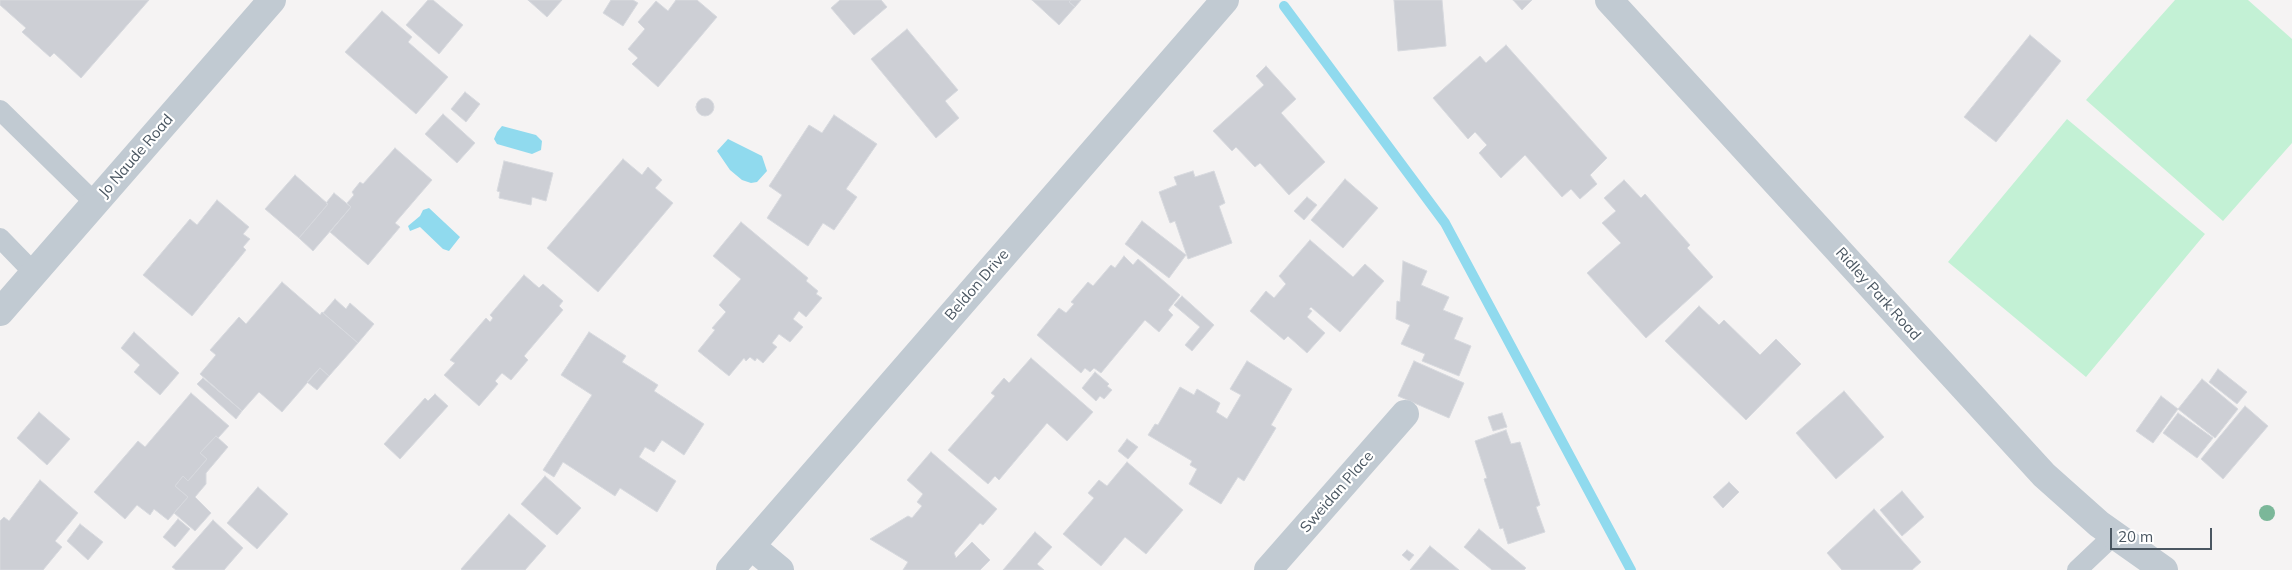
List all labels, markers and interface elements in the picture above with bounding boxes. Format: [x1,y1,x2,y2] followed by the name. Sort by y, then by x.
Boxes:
[95,111,177,201] street label: Jo Naude Road
[1832,244,1924,344] street label: Ridley Park Road
[941,246,1013,324] street label: Beldon Drive
[1297,447,1377,537] street label: Sweidan Place
[2112,518,2214,550] scale bar
[2118,527,2153,546] text: 20 m

